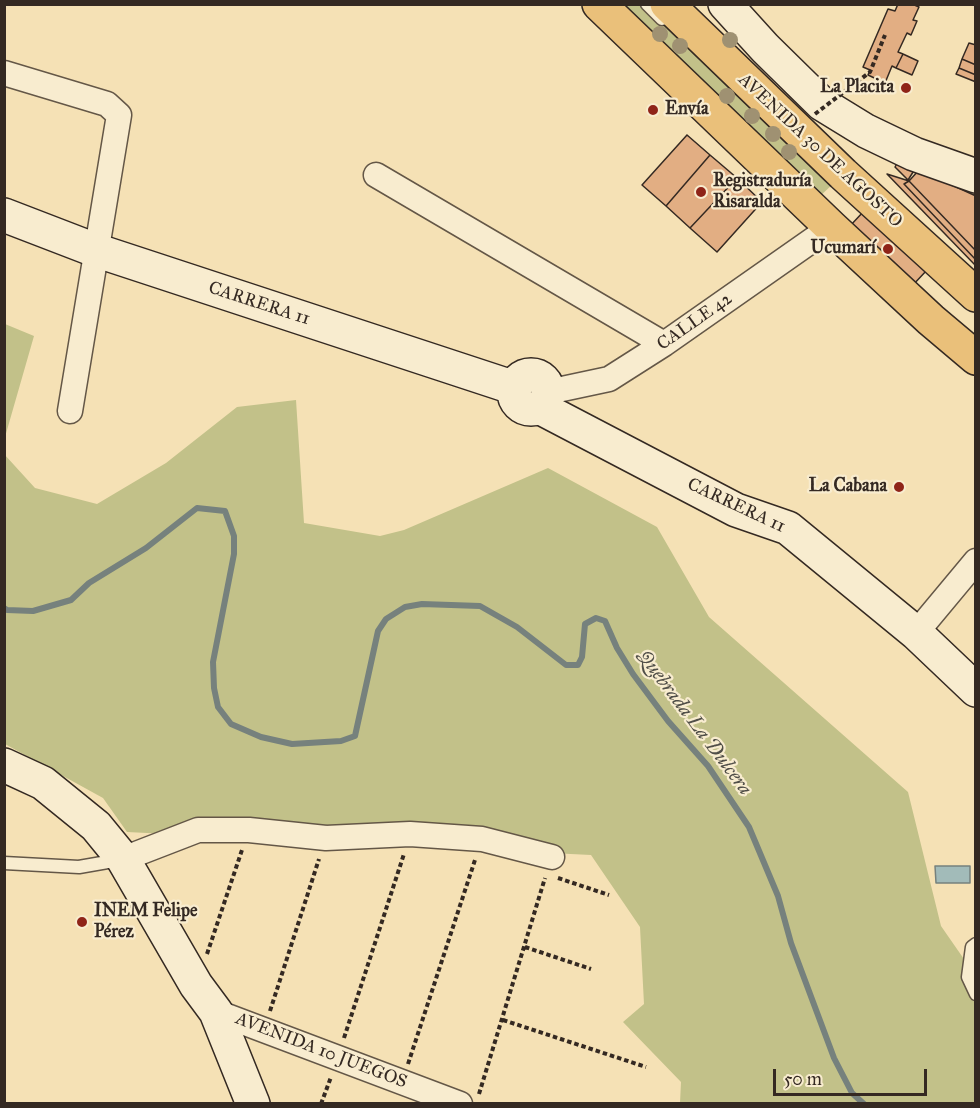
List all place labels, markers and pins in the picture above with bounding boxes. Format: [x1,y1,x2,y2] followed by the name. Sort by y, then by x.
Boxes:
[820,77,894,99] place label: La Placita
[899,81,913,95] marker: La Placita
[665,99,709,121] place label: Envía
[646,103,660,117] marker: Envía
[713,171,812,213] place label: Registraduría Risaralda
[694,185,708,199] marker: Registraduría Risaralda
[811,238,876,260] place label: Ucumarí
[881,242,895,256] marker: Ucumarí
[809,476,887,498] place label: La Cabana
[892,480,906,494] marker: La Cabana
[94,901,197,944] place label: INEM Felipe Pérez
[75,915,89,929] marker: INEM Felipe Pérez

